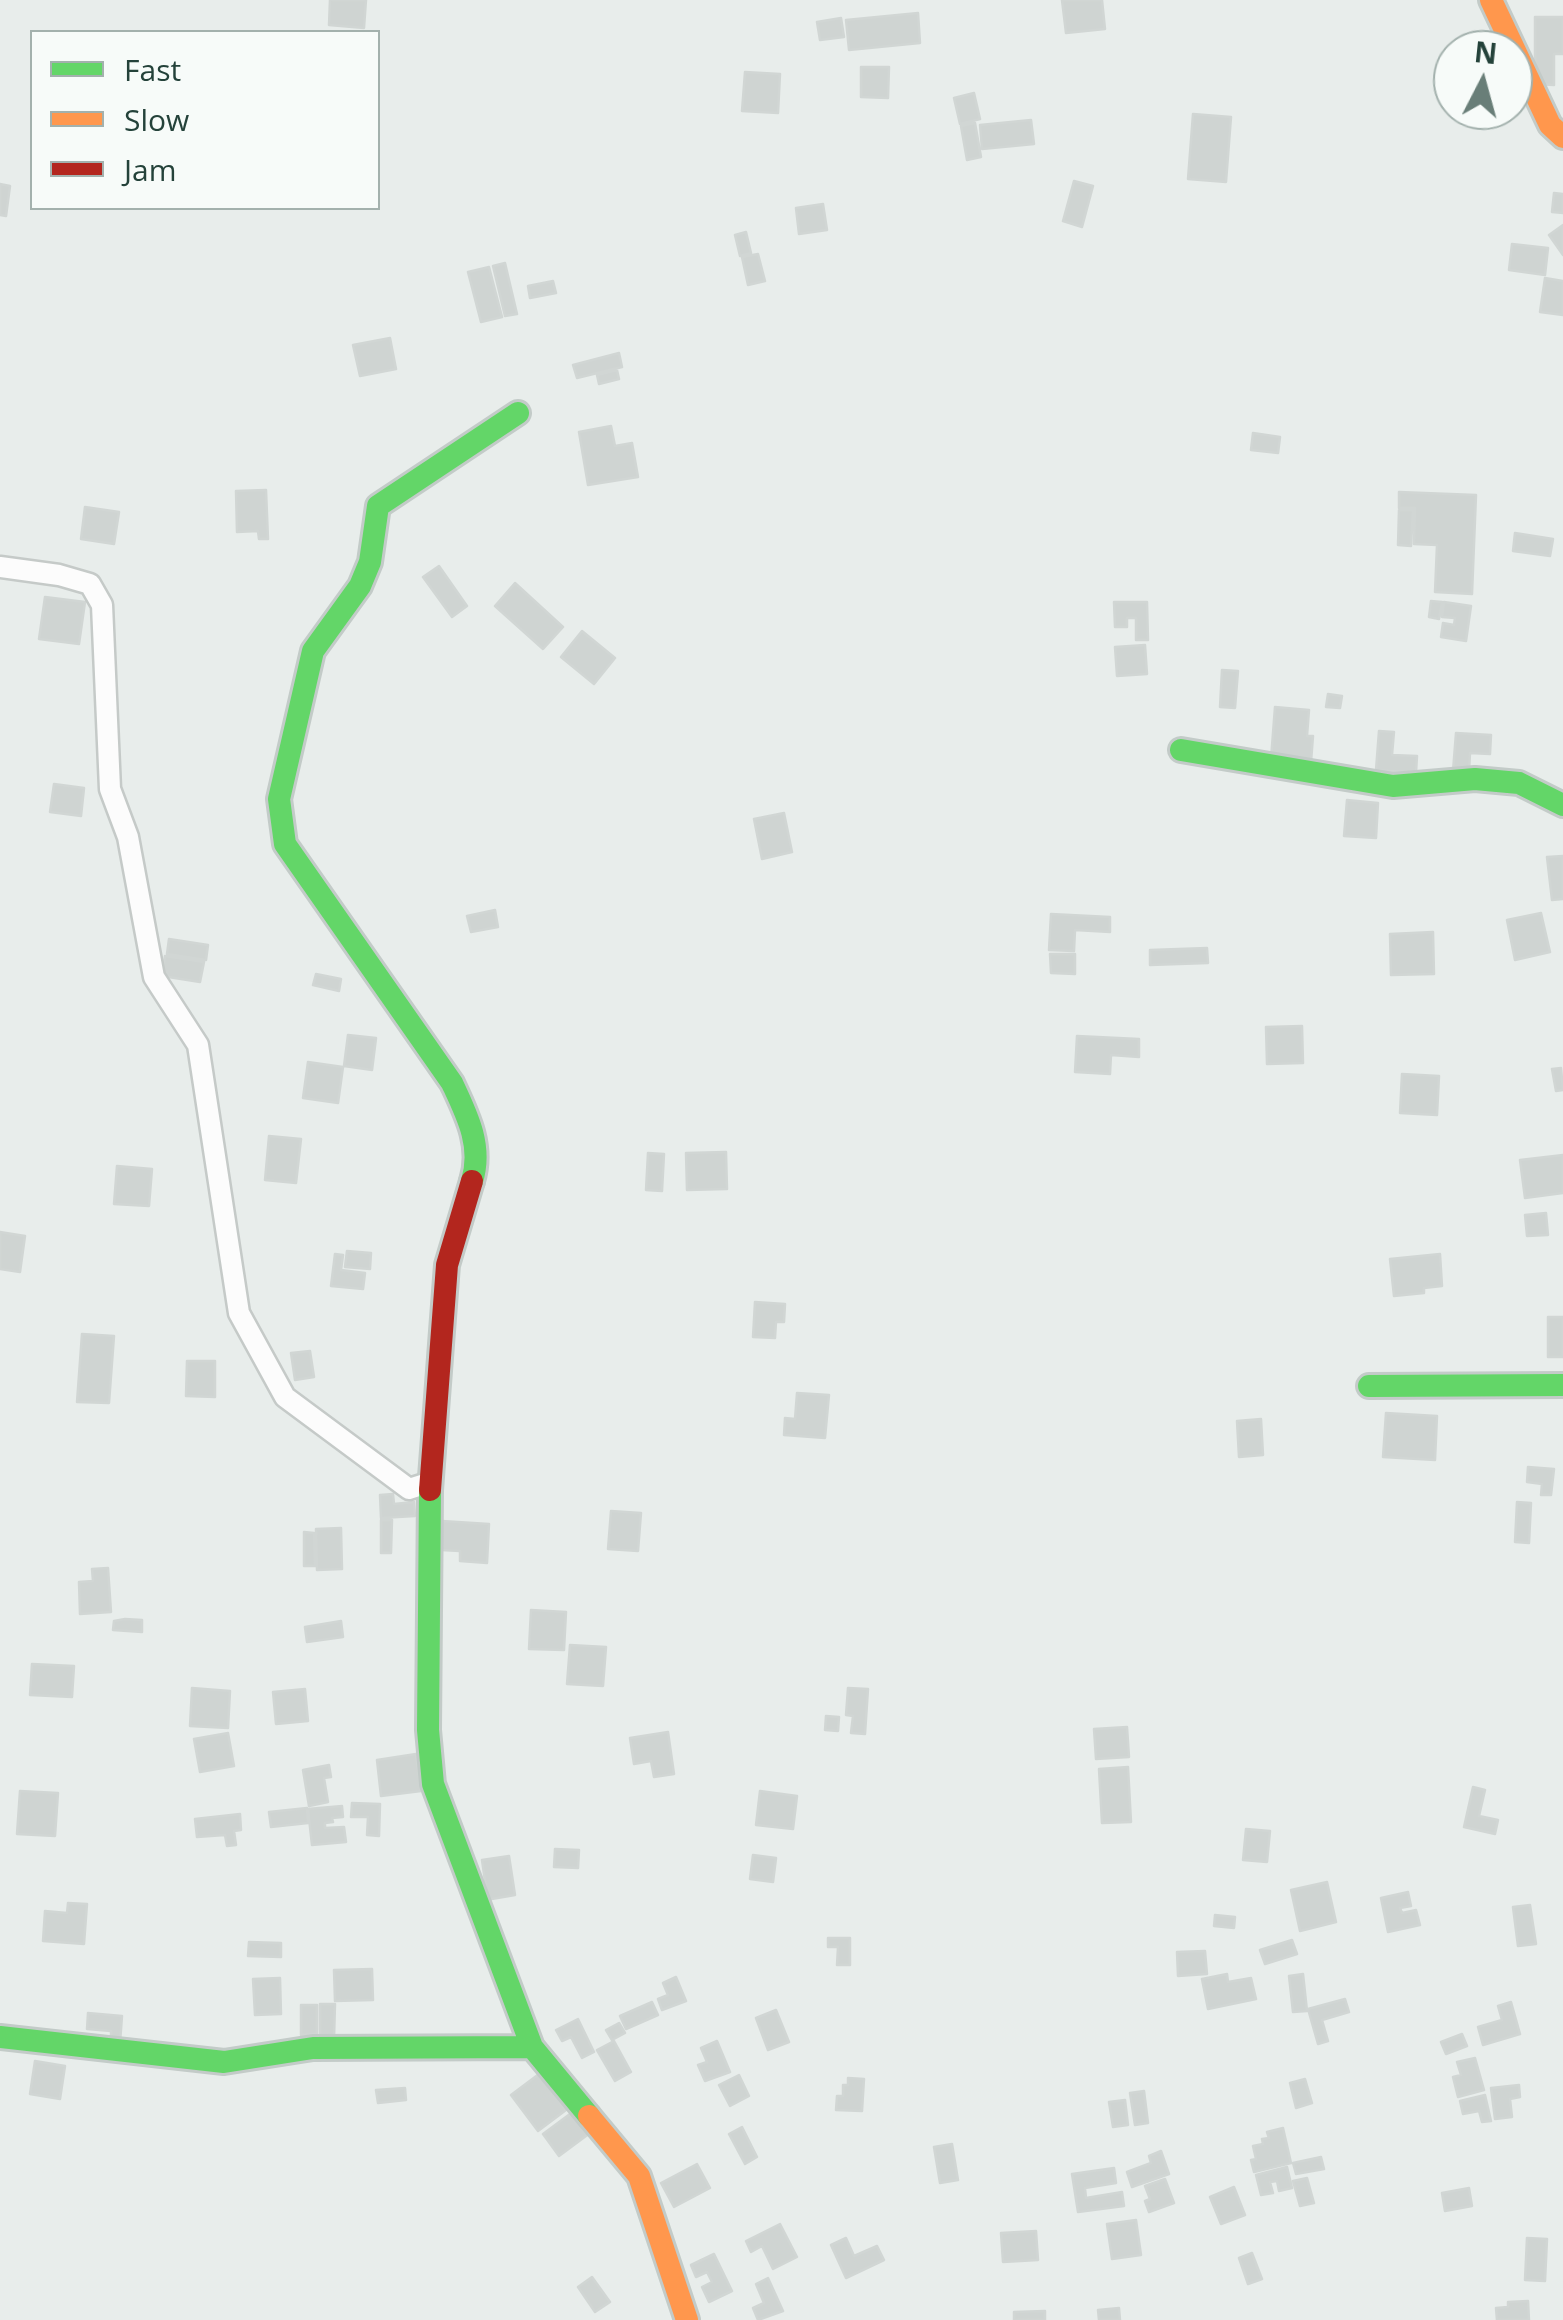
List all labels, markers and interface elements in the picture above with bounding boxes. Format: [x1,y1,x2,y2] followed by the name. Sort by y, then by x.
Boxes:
[30,30,380,210] legend
[1433,30,1533,130] north arrow
[1473,32,1499,72] text: N
[124,49,181,90] text: Fast
[124,99,189,140] text: Slow
[124,149,177,190] text: Jam

